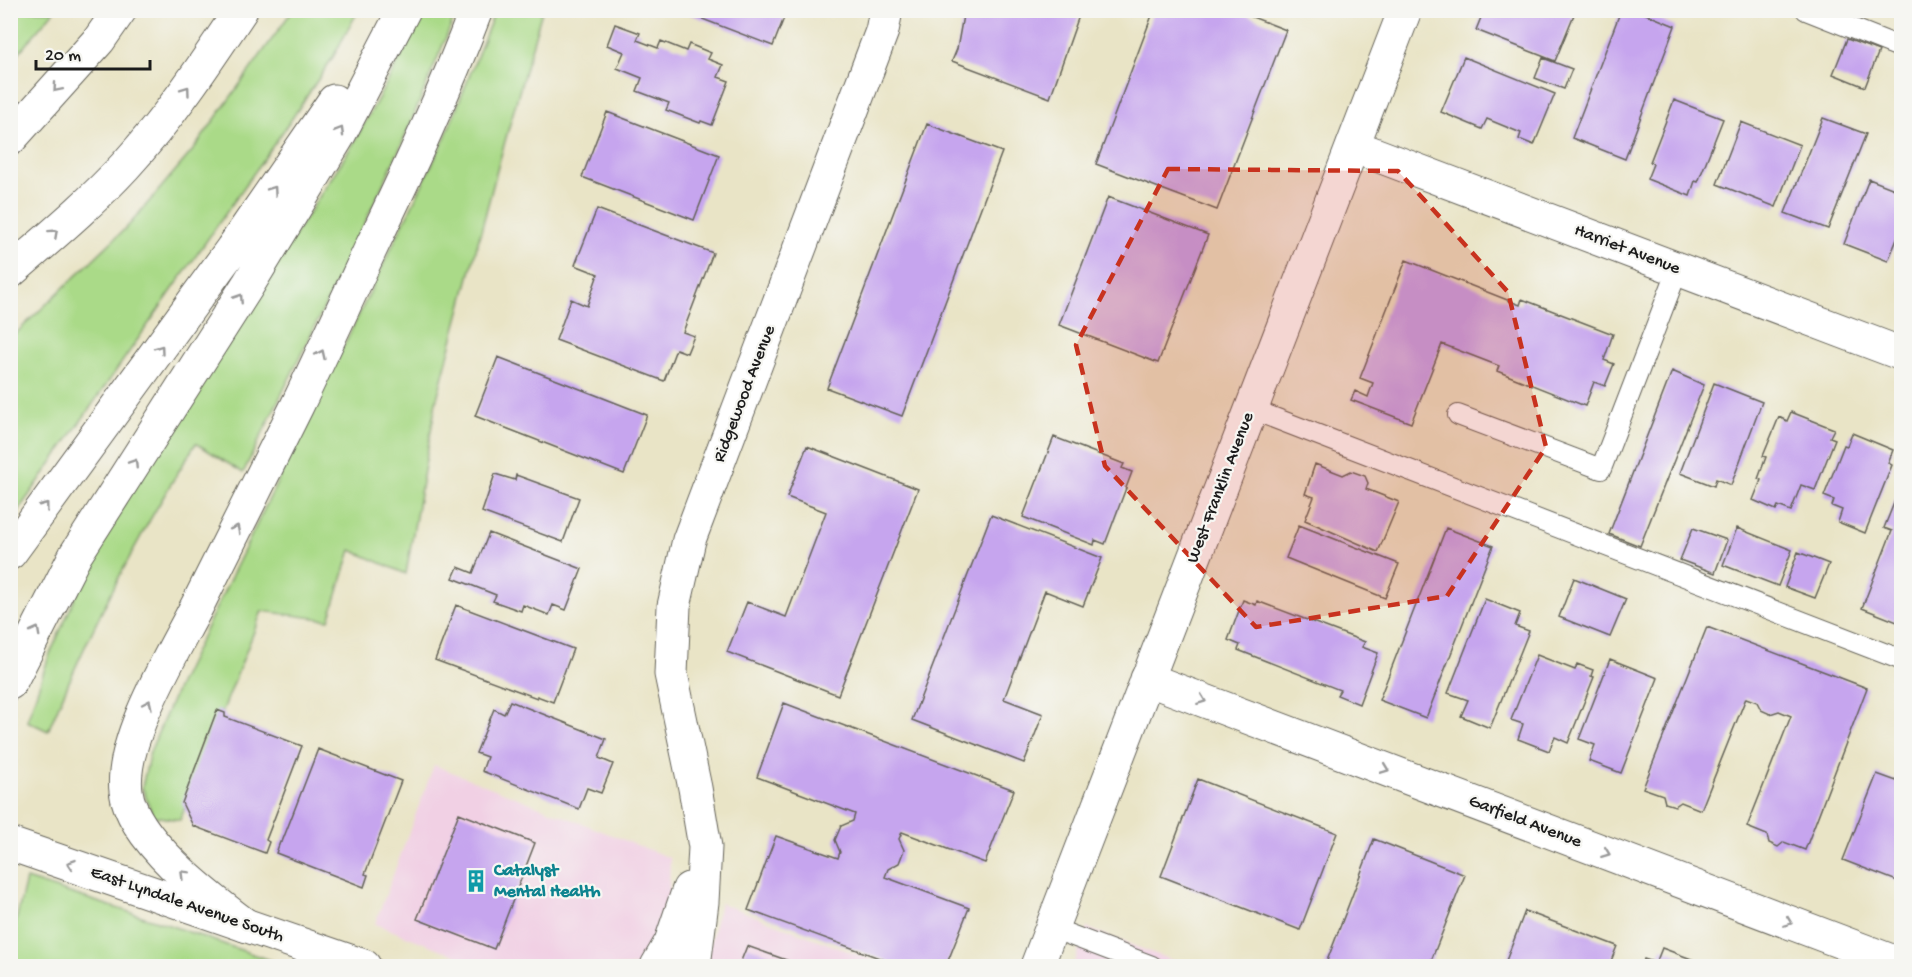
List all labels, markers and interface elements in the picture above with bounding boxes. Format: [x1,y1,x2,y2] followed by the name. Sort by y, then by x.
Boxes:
[36,33,150,71] scale bar
[45,46,81,67] text: 20 m
[53,81,64,92] one-way arrow
[179,86,190,97] one-way arrow
[333,127,345,138] one-way arrow
[266,185,277,196] one-way arrow
[1571,220,1684,280] street label: Harriet Avenue
[47,229,58,240] one-way arrow
[232,294,244,304] one-way arrow
[709,322,781,465] street label: Ridgewood Avenue
[153,344,164,355] one-way arrow
[314,350,326,361] one-way arrow
[1183,409,1260,566] street label: West Franklin Avenue
[127,458,138,469] one-way arrow
[38,502,49,513] one-way arrow
[228,525,240,536] one-way arrow
[29,626,40,637] one-way arrow
[1196,692,1207,705] one-way arrow
[141,699,153,710] one-way arrow
[1378,762,1389,774] one-way arrow
[1466,791,1585,853] street label: Garfield Avenue
[1600,846,1611,858] one-way arrow
[66,859,77,872] one-way arrow
[493,861,601,903] place label: Catalyst Mental Health
[88,862,287,948] street label: East Lyndale Avenue South
[463,868,489,894] building icon: Catalyst Mental Health
[180,871,191,881] one-way arrow
[1782,915,1793,927] one-way arrow

